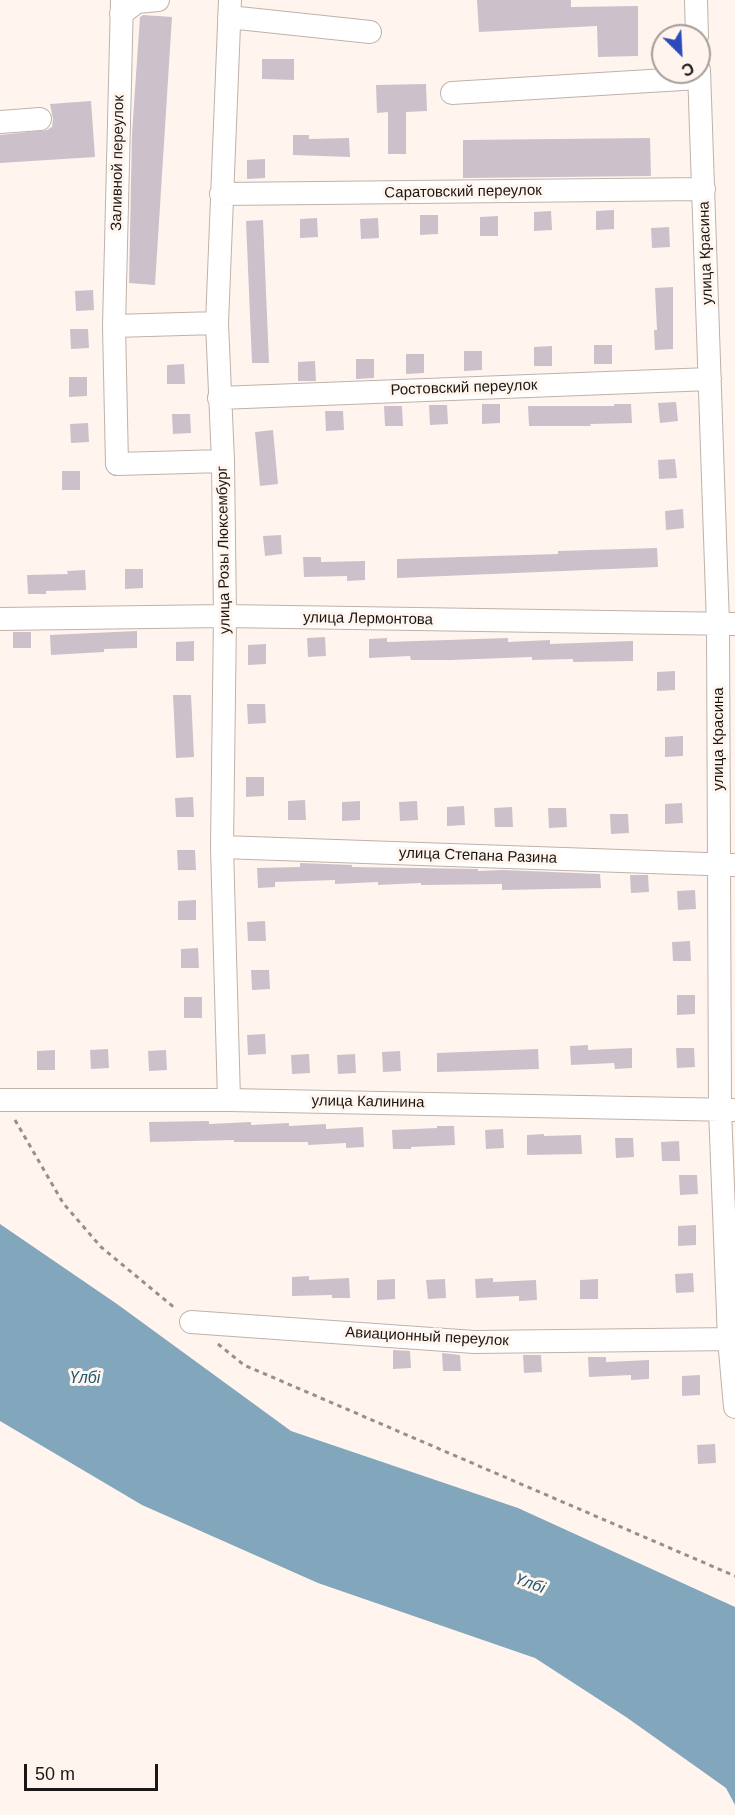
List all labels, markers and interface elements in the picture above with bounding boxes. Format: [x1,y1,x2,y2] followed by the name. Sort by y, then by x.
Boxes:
[651,24,711,84] north arrow
[679,59,696,79] text: С
[108,95,128,231] street label: Заливной переулок
[384,182,542,202] street label: Саратовский переулок
[695,201,717,305] street label: улица Красина
[390,376,538,400] street label: Ростовский переулок
[214,466,234,634] street label: улица Розы Люксембург
[303,609,433,629] street label: улица Лермонтова
[710,687,728,791] street label: улица Красина
[399,844,557,868] street label: улица Степана Разина
[311,1092,425,1112] street label: улица Калинина
[345,1324,509,1350] street label: Авиационный переулок
[70,1369,100,1389] water label: Үлбі
[512,1570,548,1598] water label: Үлбі
[27,1752,160,1790] scale bar
[35,1764,75,1784] text: 50 m

